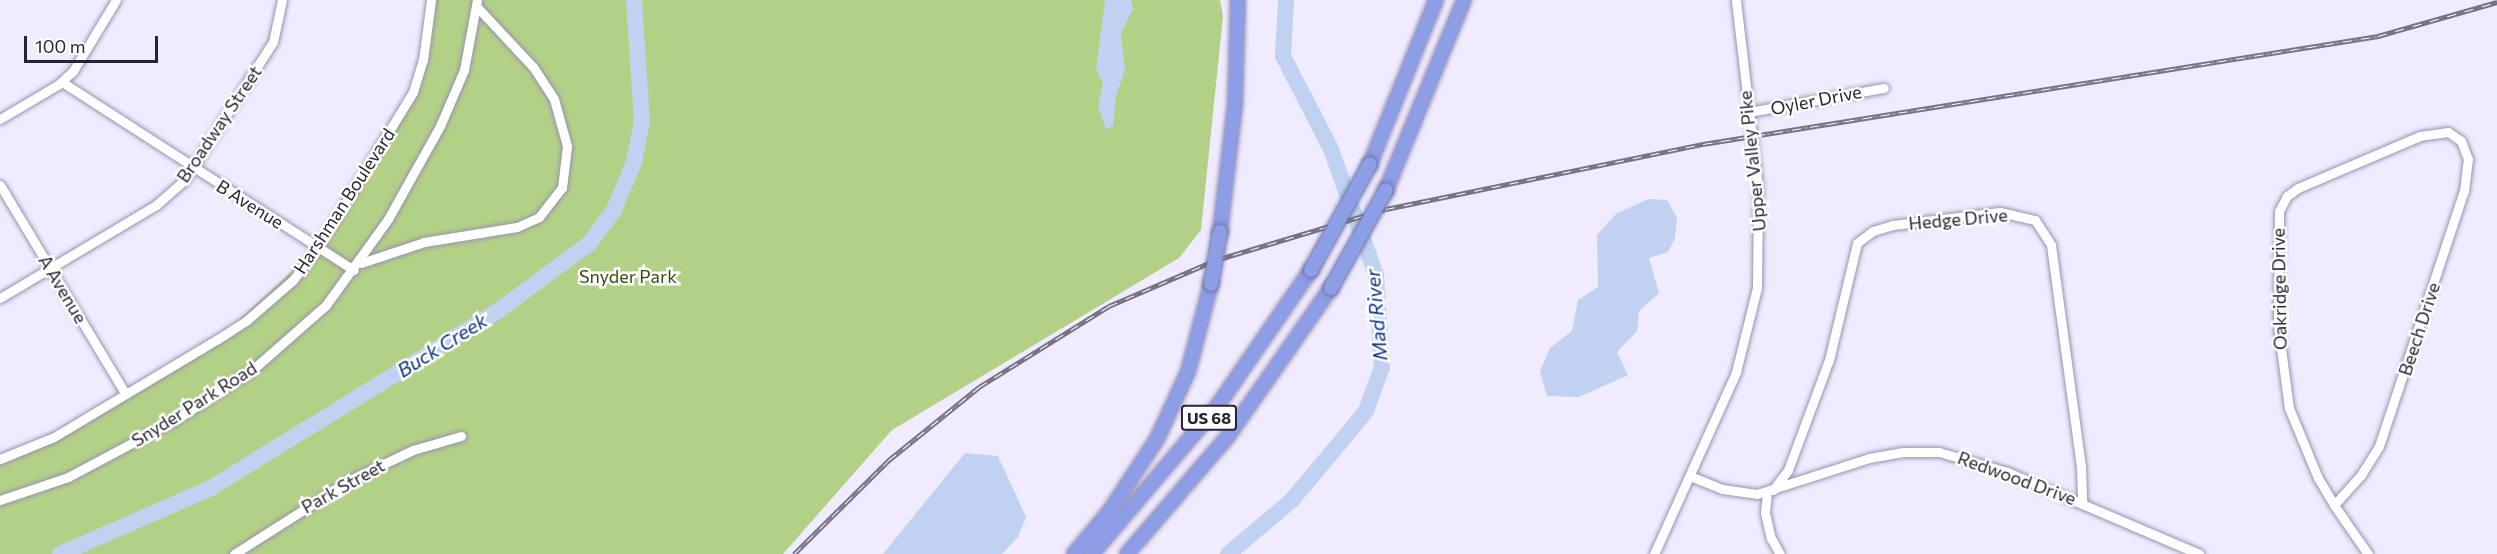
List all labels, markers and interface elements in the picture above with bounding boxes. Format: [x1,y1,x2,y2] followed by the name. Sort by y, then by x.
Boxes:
[27,24,160,62] scale bar
[35,35,85,57] text: 100 m
[172,62,266,186] street label: Broadway Street
[1769,81,1863,119] street label: Oyler Drive
[1734,90,1770,232] street label: Upper Valley Pike
[289,124,399,278] street label: Harshman Boulevard
[212,175,288,233] street label: B Avenue
[1908,204,2008,234] street label: Hedge Drive
[2267,228,2291,350] street label: Oakridge Drive
[34,251,92,327] street label: A Avenue
[579,265,677,287] park label: Snyder Park
[1360,268,1392,362] water label: Mad River
[2394,280,2444,378] street label: Beech Drive
[392,308,492,382] water label: Buck Creek
[127,357,261,451] street label: Snyder Park Road
[1180,405,1238,431] road number: US 68
[1955,447,2079,509] street label: Redwood Drive
[298,454,388,518] street label: Park Street

